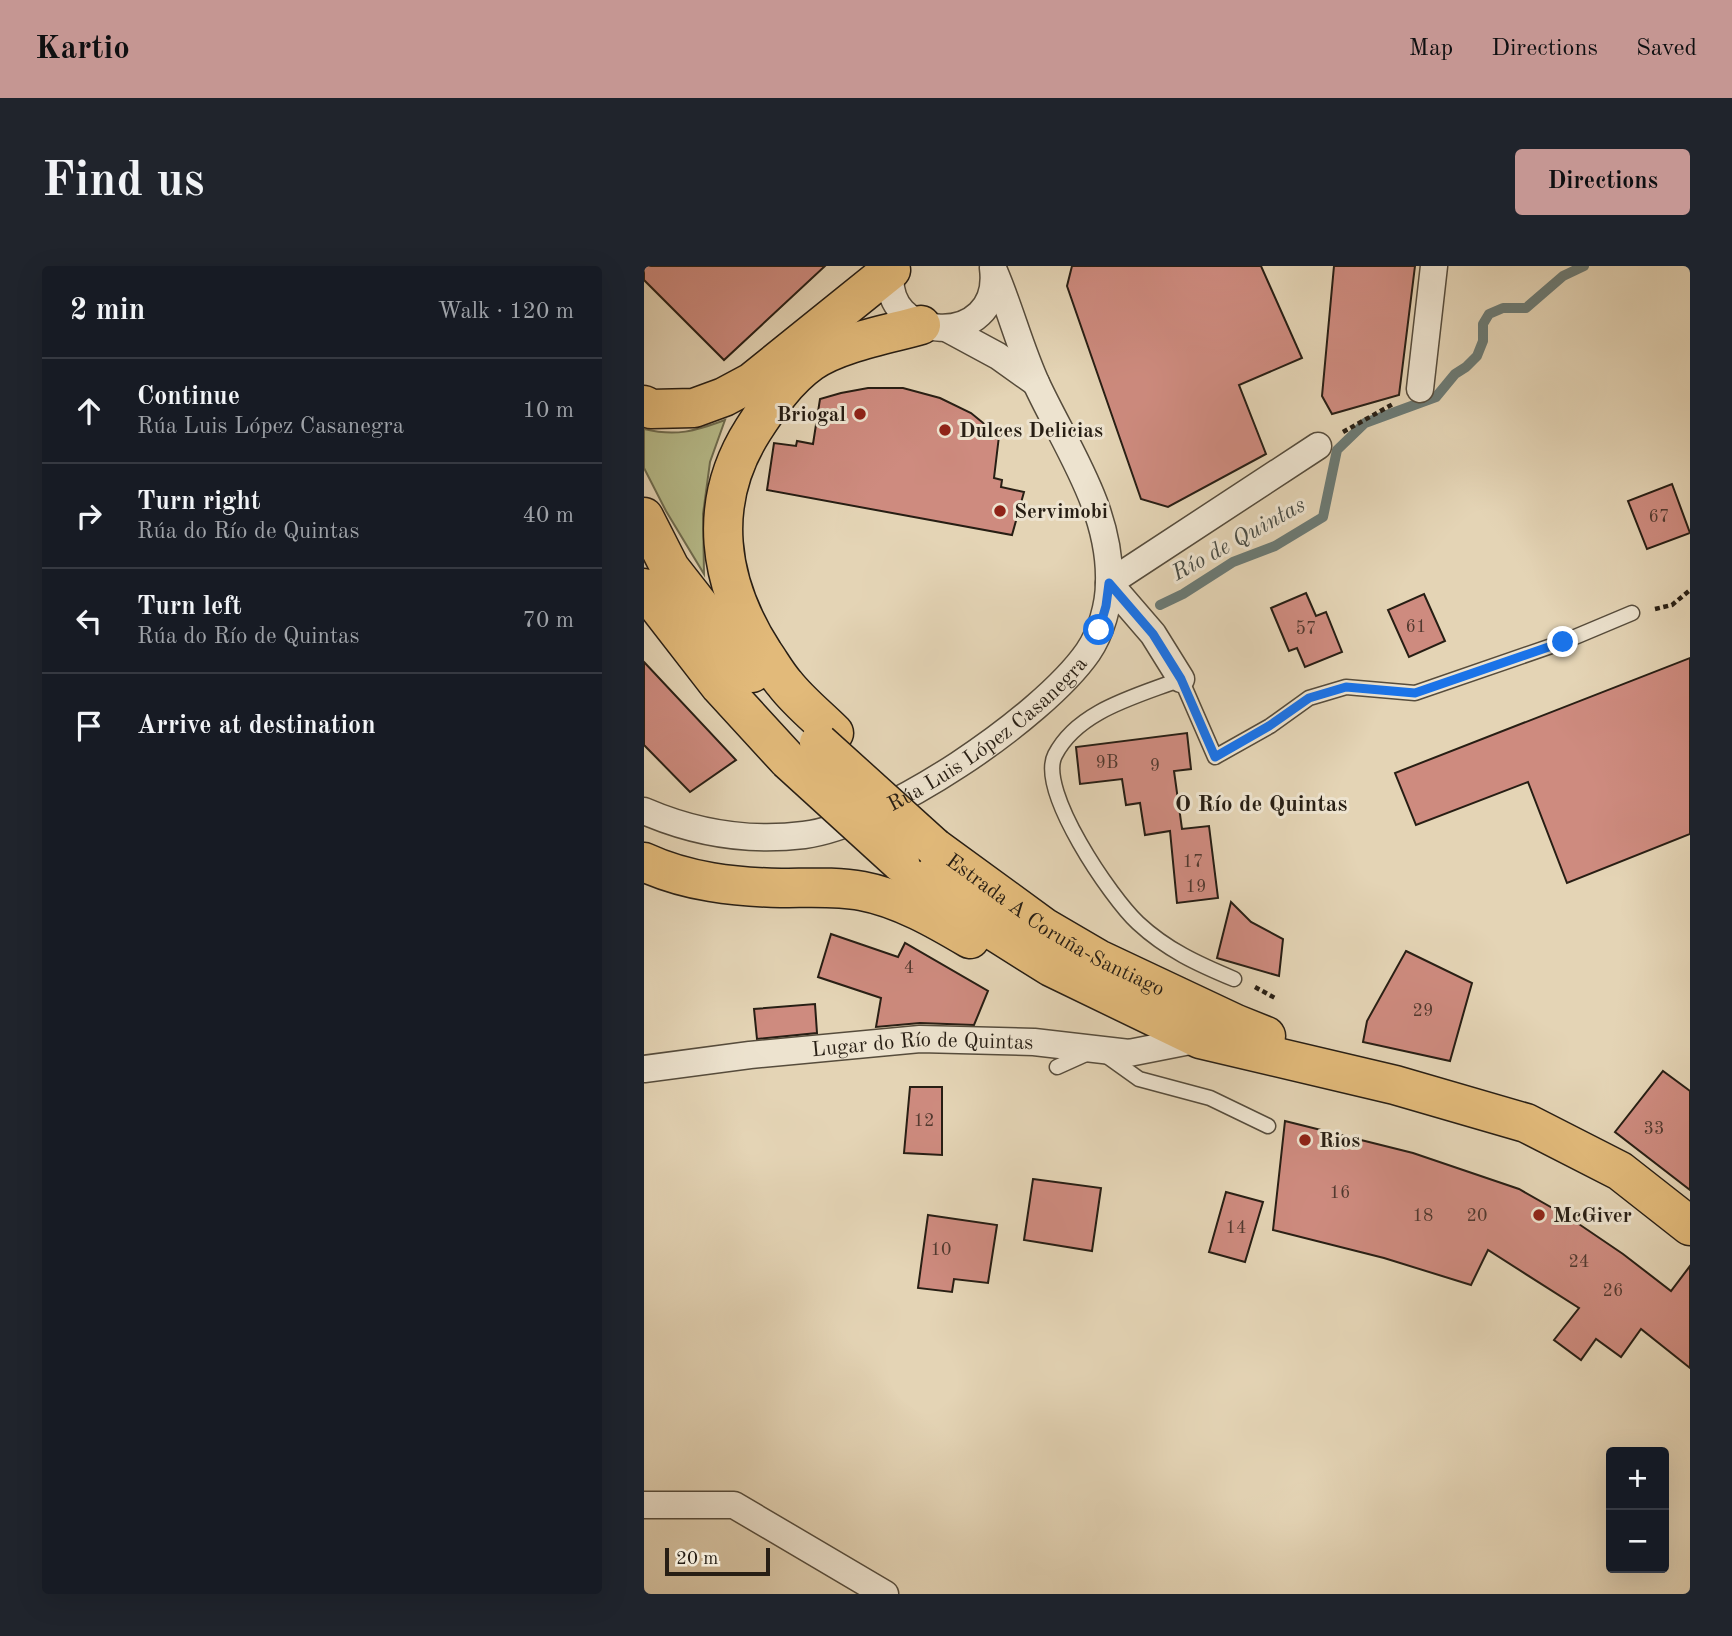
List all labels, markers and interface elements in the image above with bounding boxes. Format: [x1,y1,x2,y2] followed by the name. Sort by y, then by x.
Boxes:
[35,33,130,66] text: Kartio
[1409,37,1453,61] text: Map
[1491,37,1598,61] text: Directions
[1636,37,1697,61] text: Saved
[1515,149,1690,215] button: Directions
[42,158,205,207] text: Find us
[70,296,145,326] text: 2 min
[438,300,574,323] text: Walk · 120 m
[137,384,240,410] text: Continue
[70,392,108,430] icon: ahead
[523,399,574,422] text: 10 m
[776,405,846,426] place label: Briogal
[852,406,868,422] marker: Briogal
[137,415,404,438] text: Rúa Luis López Casanegra
[959,421,1103,442] place label: Dulces Delicias
[937,422,953,438] marker: Dulces Delicias
[137,489,260,515] text: Turn right
[1167,493,1310,586] water label: Río de Quintas
[70,497,108,535] icon: right
[1014,502,1108,523] place label: Servimobi
[992,503,1008,519] marker: Servimobi
[523,504,574,527] text: 40 m
[1649,508,1669,526] house number: 67
[137,520,359,543] text: Rúa do Río de Quintas
[137,594,242,620] text: Turn left
[70,602,108,640] icon: left
[523,609,574,632] text: 70 m
[1083,614,1114,645] route start
[1406,618,1426,636] house number: 61
[1296,620,1316,638] house number: 57
[137,625,359,648] text: Rúa do Río de Quintas
[1547,626,1578,657] route end
[885,654,1092,816] street label: Rúa Luis López Casanegra
[70,707,108,745] icon: arrive
[137,713,376,739] text: Arrive at destination
[1096,754,1118,772] house number: 9B
[1150,757,1160,775] house number: 9
[1175,793,1347,816] district label: O Río de Quintas
[942,851,1168,1001] street label: Estrada A Coruña-Santiago
[1183,853,1203,871] house number: 17
[1186,878,1206,896] house number: 19
[904,959,914,977] house number: 4
[1413,1002,1433,1020] house number: 29
[811,1030,1034,1061] street label: Lugar do Río de Quintas
[914,1112,934,1130] house number: 12
[1644,1120,1664,1138] house number: 33
[1319,1131,1360,1152] place label: Rios
[1297,1132,1313,1148] marker: Rios
[1330,1184,1350,1202] house number: 16
[1553,1206,1632,1227] place label: McGiver
[1413,1207,1433,1225] house number: 18
[1467,1207,1487,1225] house number: 20
[1531,1207,1547,1223] marker: McGiver
[1226,1219,1246,1237] house number: 14
[931,1241,951,1259] house number: 10
[1569,1253,1589,1271] house number: 24
[1603,1282,1623,1300] house number: 26
[1606,1447,1669,1573] map controls
[1606,1447,1669,1510] button: +
[1606,1510,1669,1573] button: −
[665,1545,770,1577] scale bar
[676,1550,718,1569] text: 20 m

